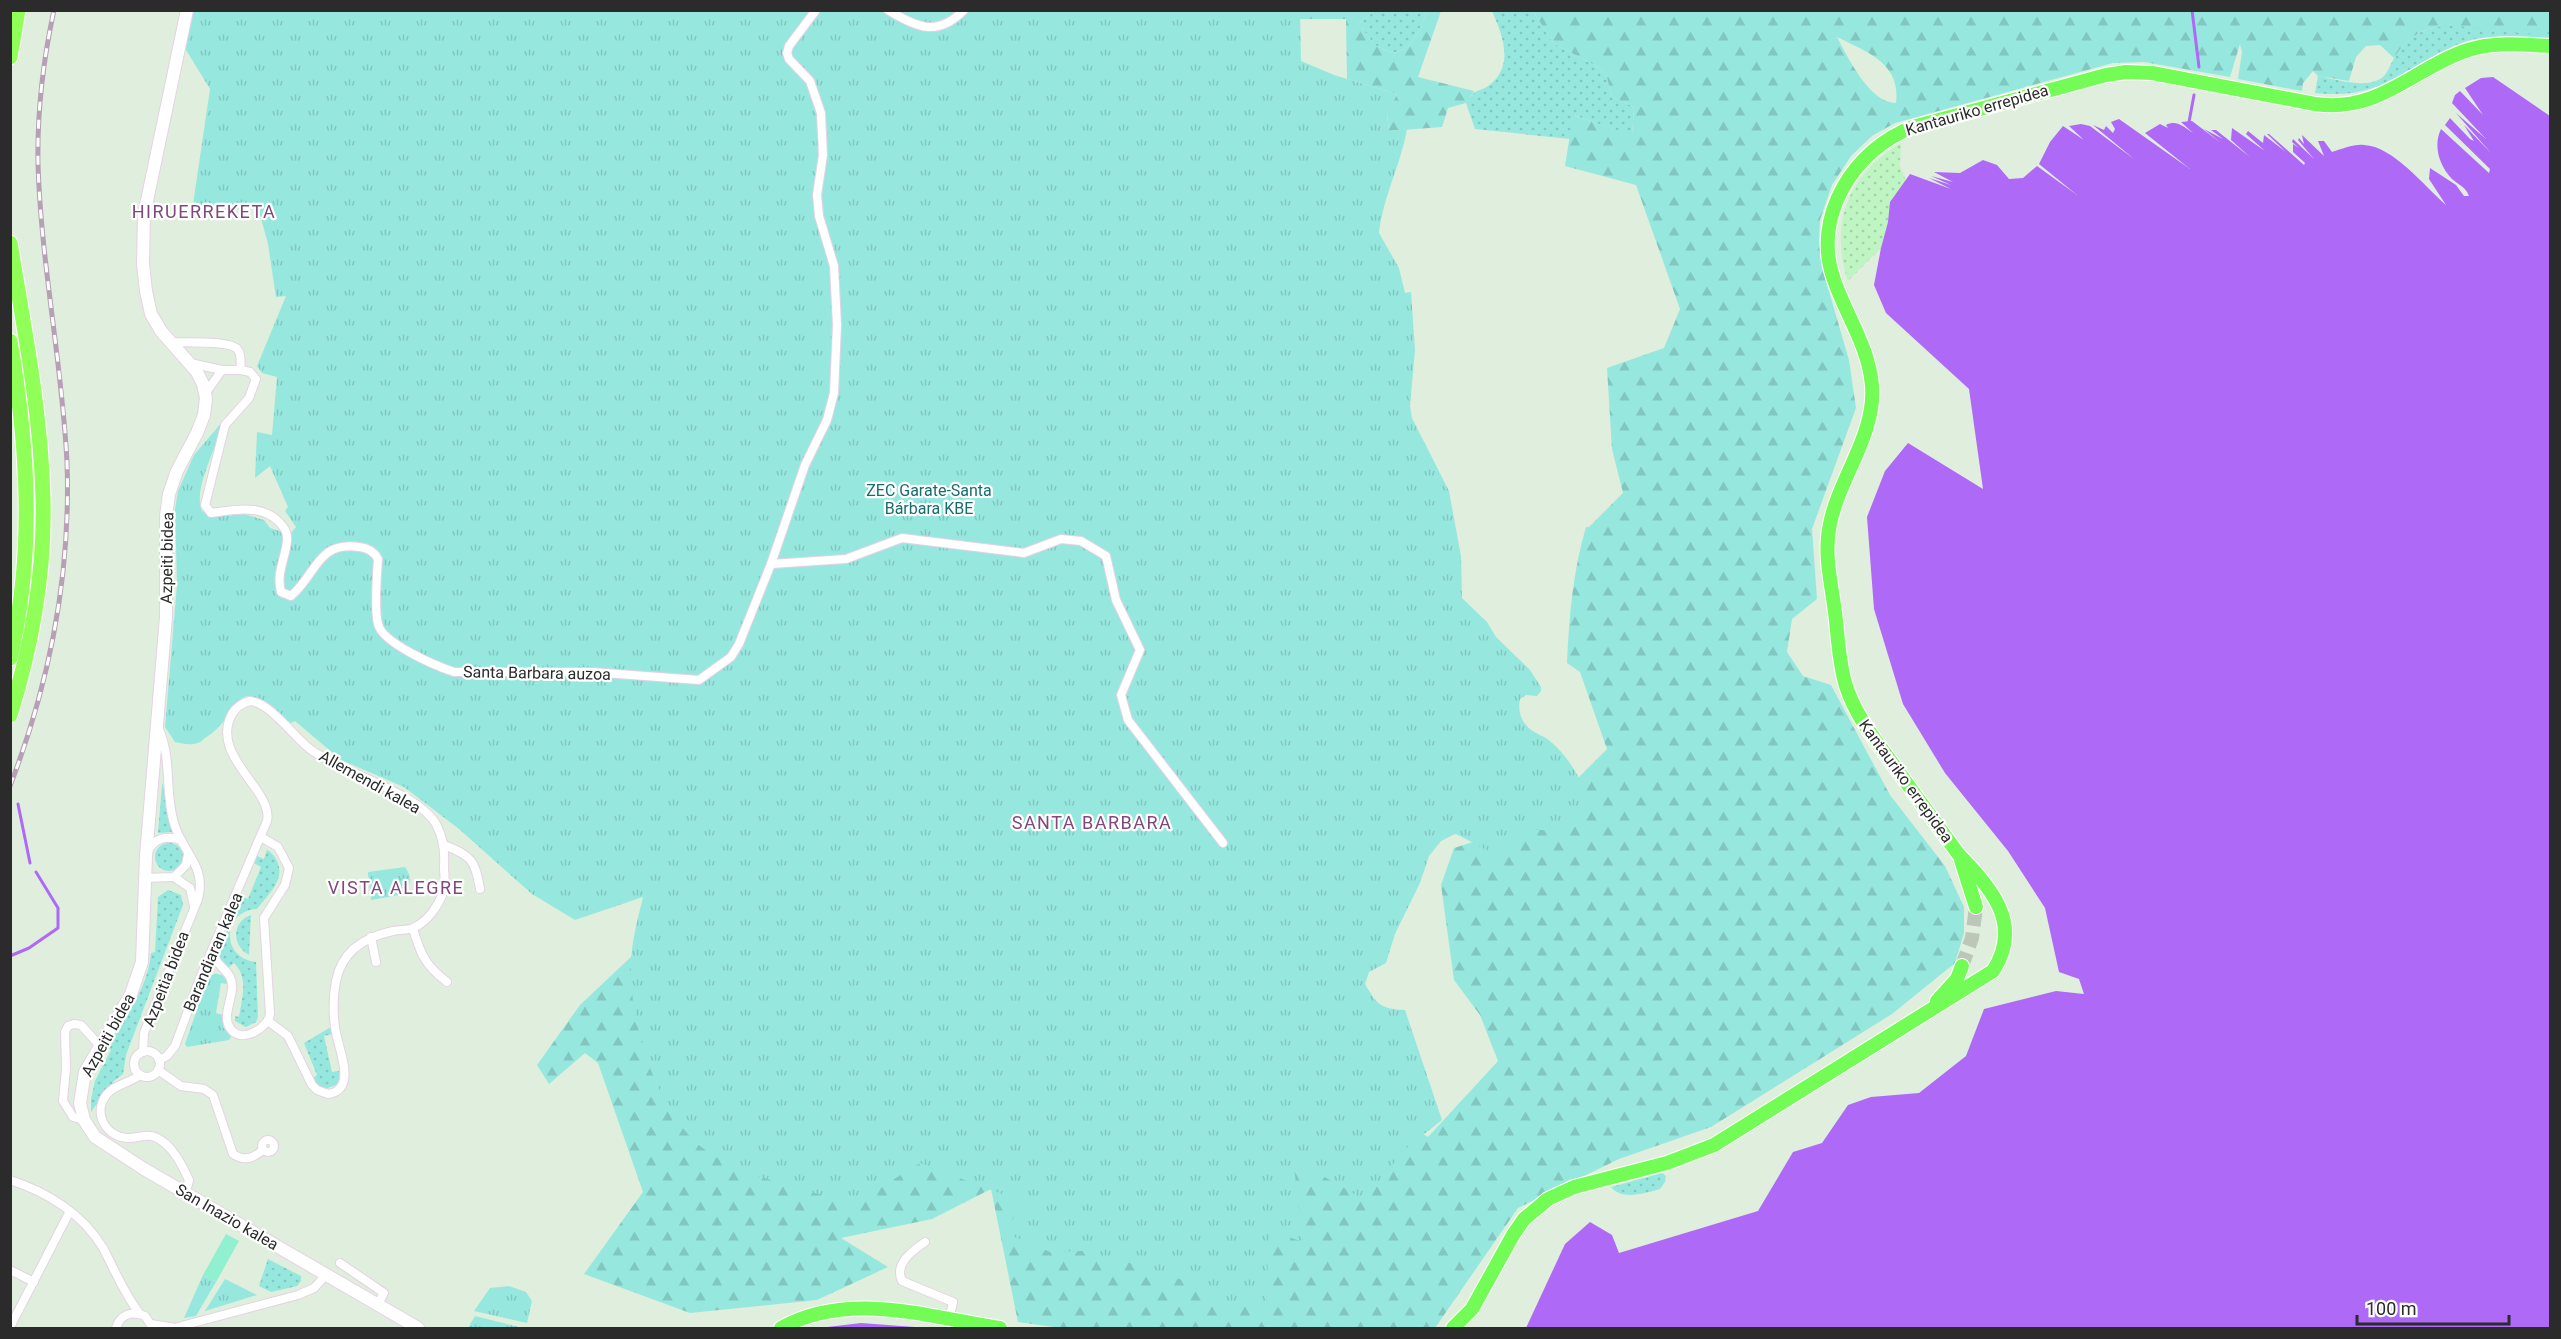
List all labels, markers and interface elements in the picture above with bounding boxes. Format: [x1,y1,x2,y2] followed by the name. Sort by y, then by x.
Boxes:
[1903,81,2051,139] street label: Kantauriko errepidea
[132,201,276,222] district label: HIRUERREKETA
[866,481,992,518] park label: ZEC Garate-Santa Bárbara KBE
[157,512,177,604] street label: Azpeiti bidea
[463,662,611,684] street label: Santa Barbara auzoa
[1855,716,1957,846] street label: Kantauriko errepidea
[316,746,424,818] street label: Allemendi kalea
[1012,812,1172,833] district label: SANTA BARBARA
[328,877,464,898] district label: VISTA ALEGRE
[179,890,247,1014] street label: Barandiaran kalea
[139,929,193,1029] street label: Azpeitia bidea
[77,990,139,1080] street label: Azpeiti bidea
[172,1180,282,1254] street label: San Inazio kalea
[2357,1288,2508,1326] scale bar
[2366,1298,2417,1319] text: 100 m

